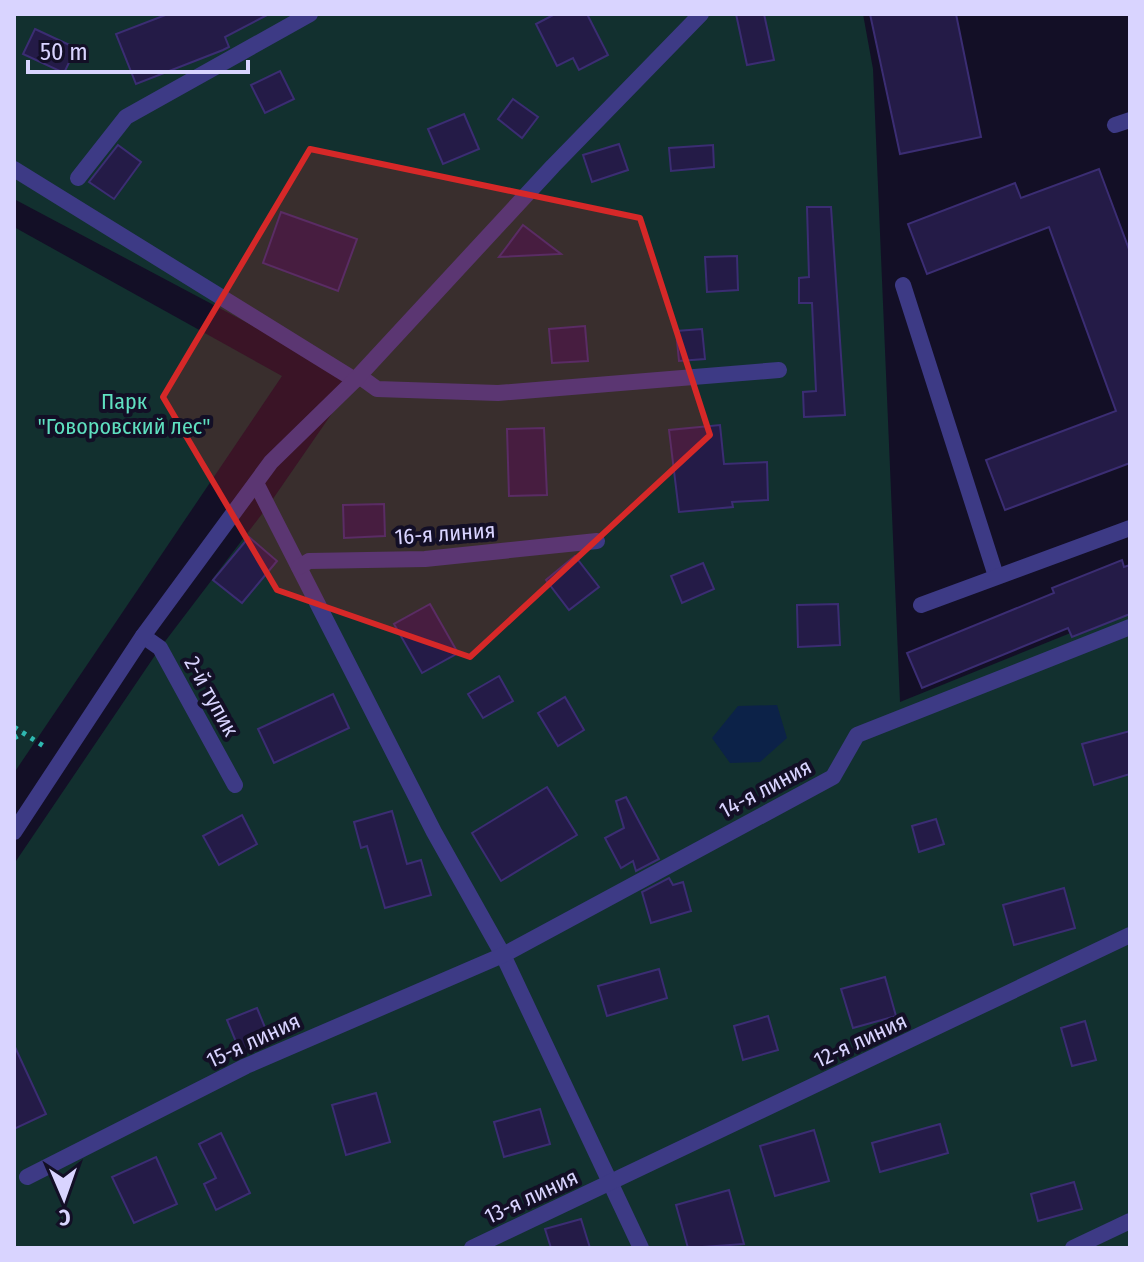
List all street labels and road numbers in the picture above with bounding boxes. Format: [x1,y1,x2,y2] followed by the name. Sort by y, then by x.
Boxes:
[394,517,496,550] street label: 16-я линия
[179,652,245,742] street label: 2-й тупик
[714,753,816,824] street label: 14-я линия
[202,1007,304,1074] street label: 15-я линия
[809,1007,911,1074] street label: 12-я линия
[480,1163,582,1230] street label: 13-я линия

